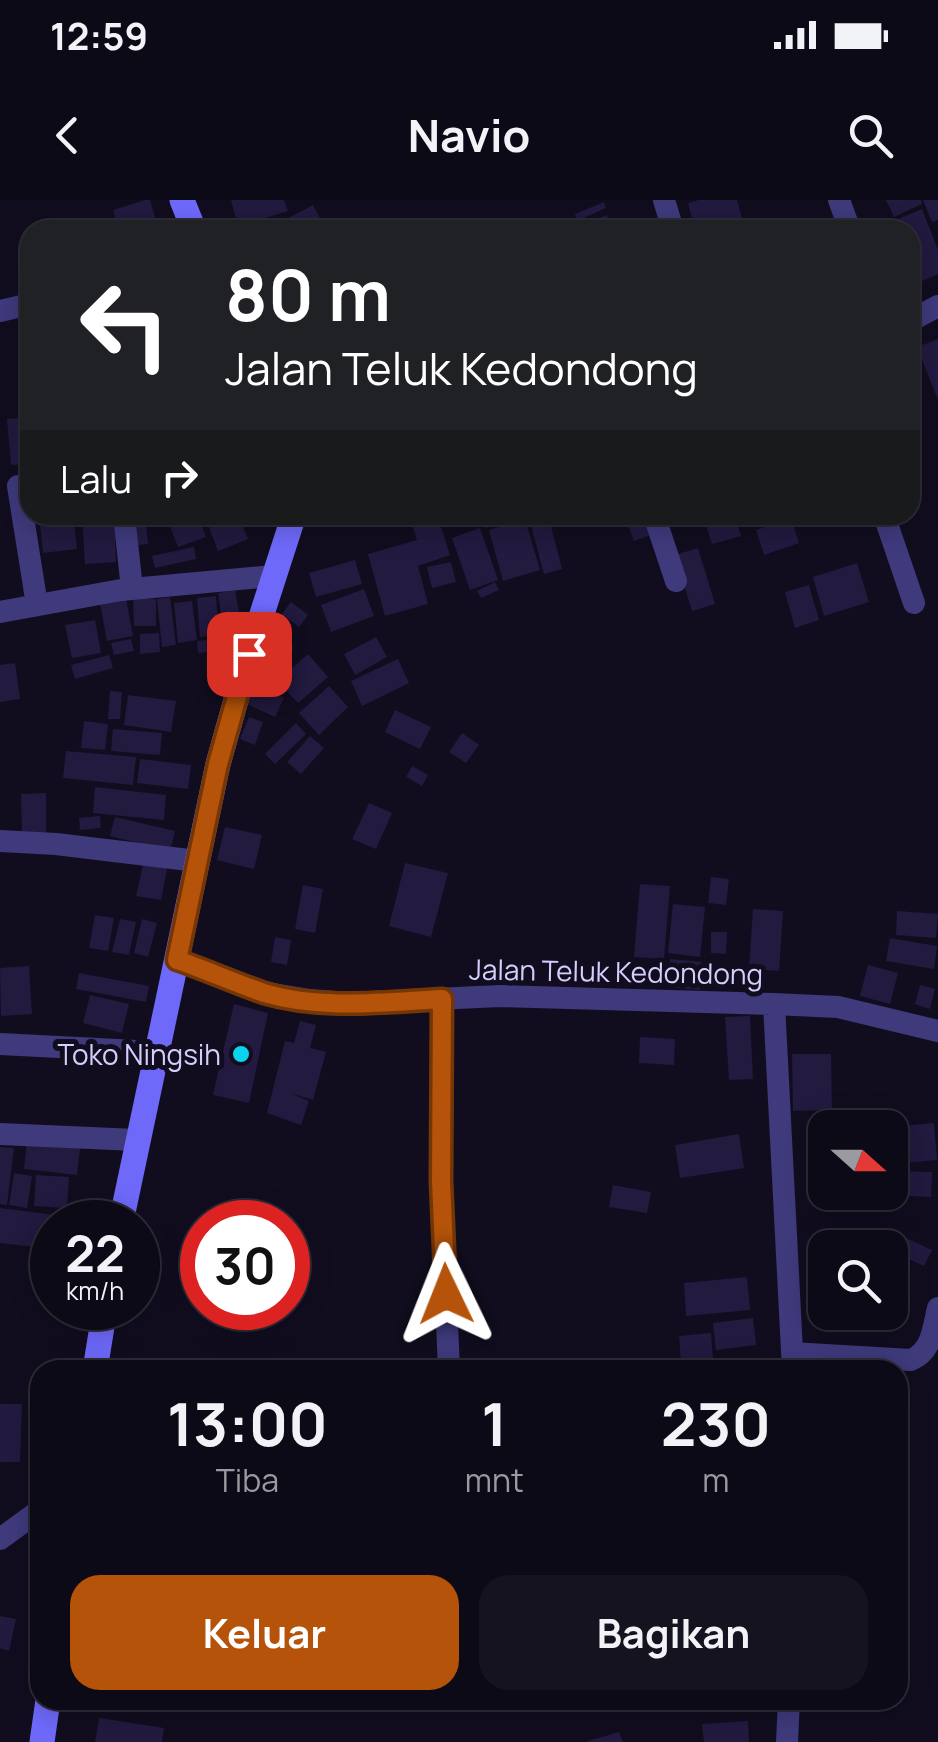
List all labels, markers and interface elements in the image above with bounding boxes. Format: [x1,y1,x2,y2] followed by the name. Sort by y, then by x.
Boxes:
[50,9,148,61] text: 12:59
[408,104,530,166] text: Navio
[40,108,95,163] icon: back
[843,108,898,163] icon: search
[225,246,391,342] text: 80 m
[60,260,190,390] icon: left
[225,337,698,399] text: Jalan Teluk Kedondong
[152,450,207,505] icon: right
[60,452,132,504] text: Lalu
[207,612,292,697] pin
[222,627,277,682] icon: arrive
[469,949,763,993] street label: Jalan Teluk Kedondong
[57,1035,221,1073] place label: Toko Ningsih
[230,1043,252,1065] marker: Toko Ningsih
[808,1110,908,1210] north arrow
[808,1110,908,1330] map controls
[180,1200,310,1330] speed limit sign: 30
[65,1219,125,1287] text: 22
[808,1230,908,1330] button: search
[394,1242,498,1346] position arrow
[66,1273,124,1308] text: km/h
[167,1382,328,1464] text: 13:00
[481,1382,507,1464] text: 1
[661,1382,771,1464] text: 230
[216,1458,279,1502] text: Tiba
[465,1458,524,1502] text: mnt
[702,1458,729,1502] text: m
[70,1575,459,1690] button: Keluar
[479,1575,868,1690] button: Bagikan

